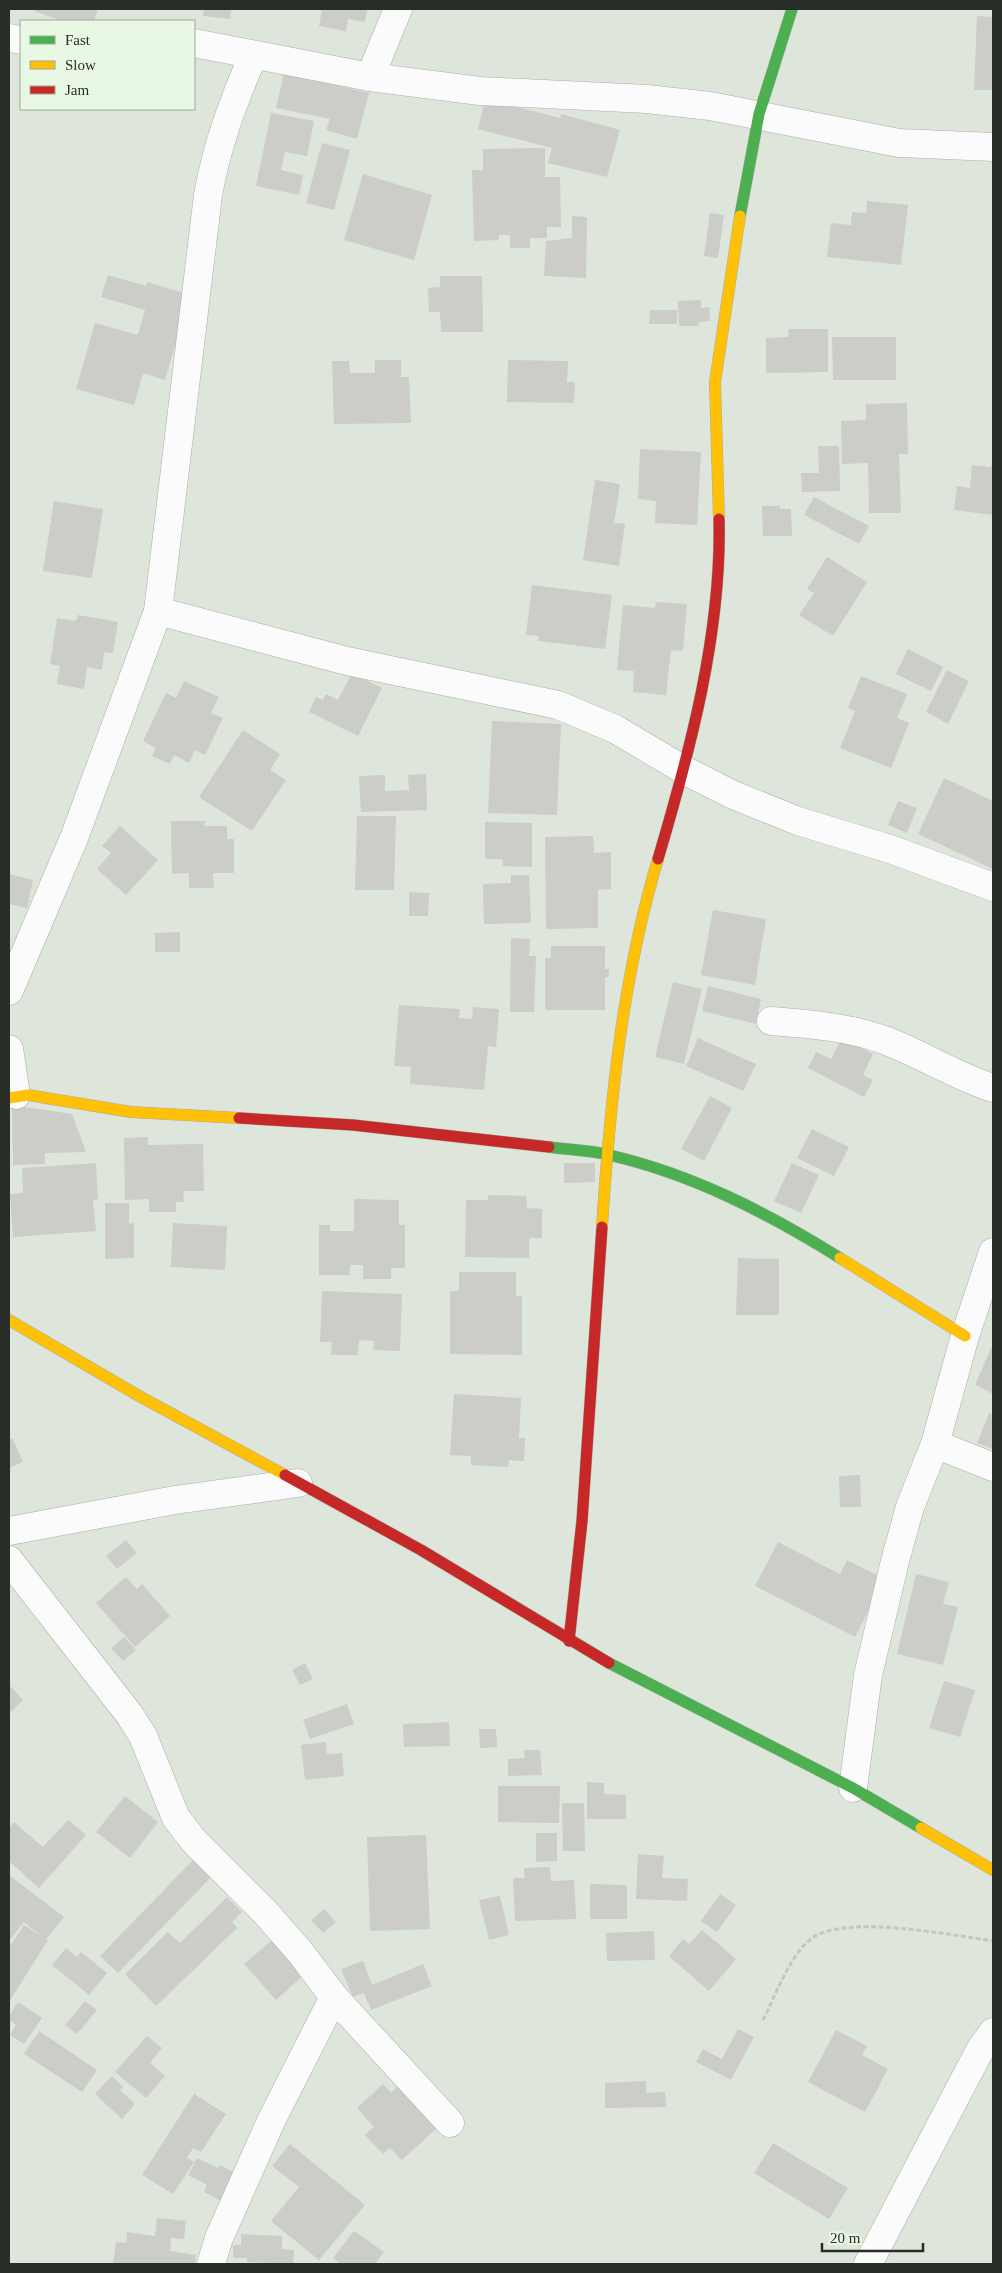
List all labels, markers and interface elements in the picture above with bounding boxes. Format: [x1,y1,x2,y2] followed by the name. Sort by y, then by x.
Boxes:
[20,20,195,110] legend
[65,32,91,48] text: Fast
[65,57,96,73] text: Slow
[65,82,89,98] text: Jam
[822,2220,923,2252] scale bar
[830,2230,861,2246] text: 20 m

